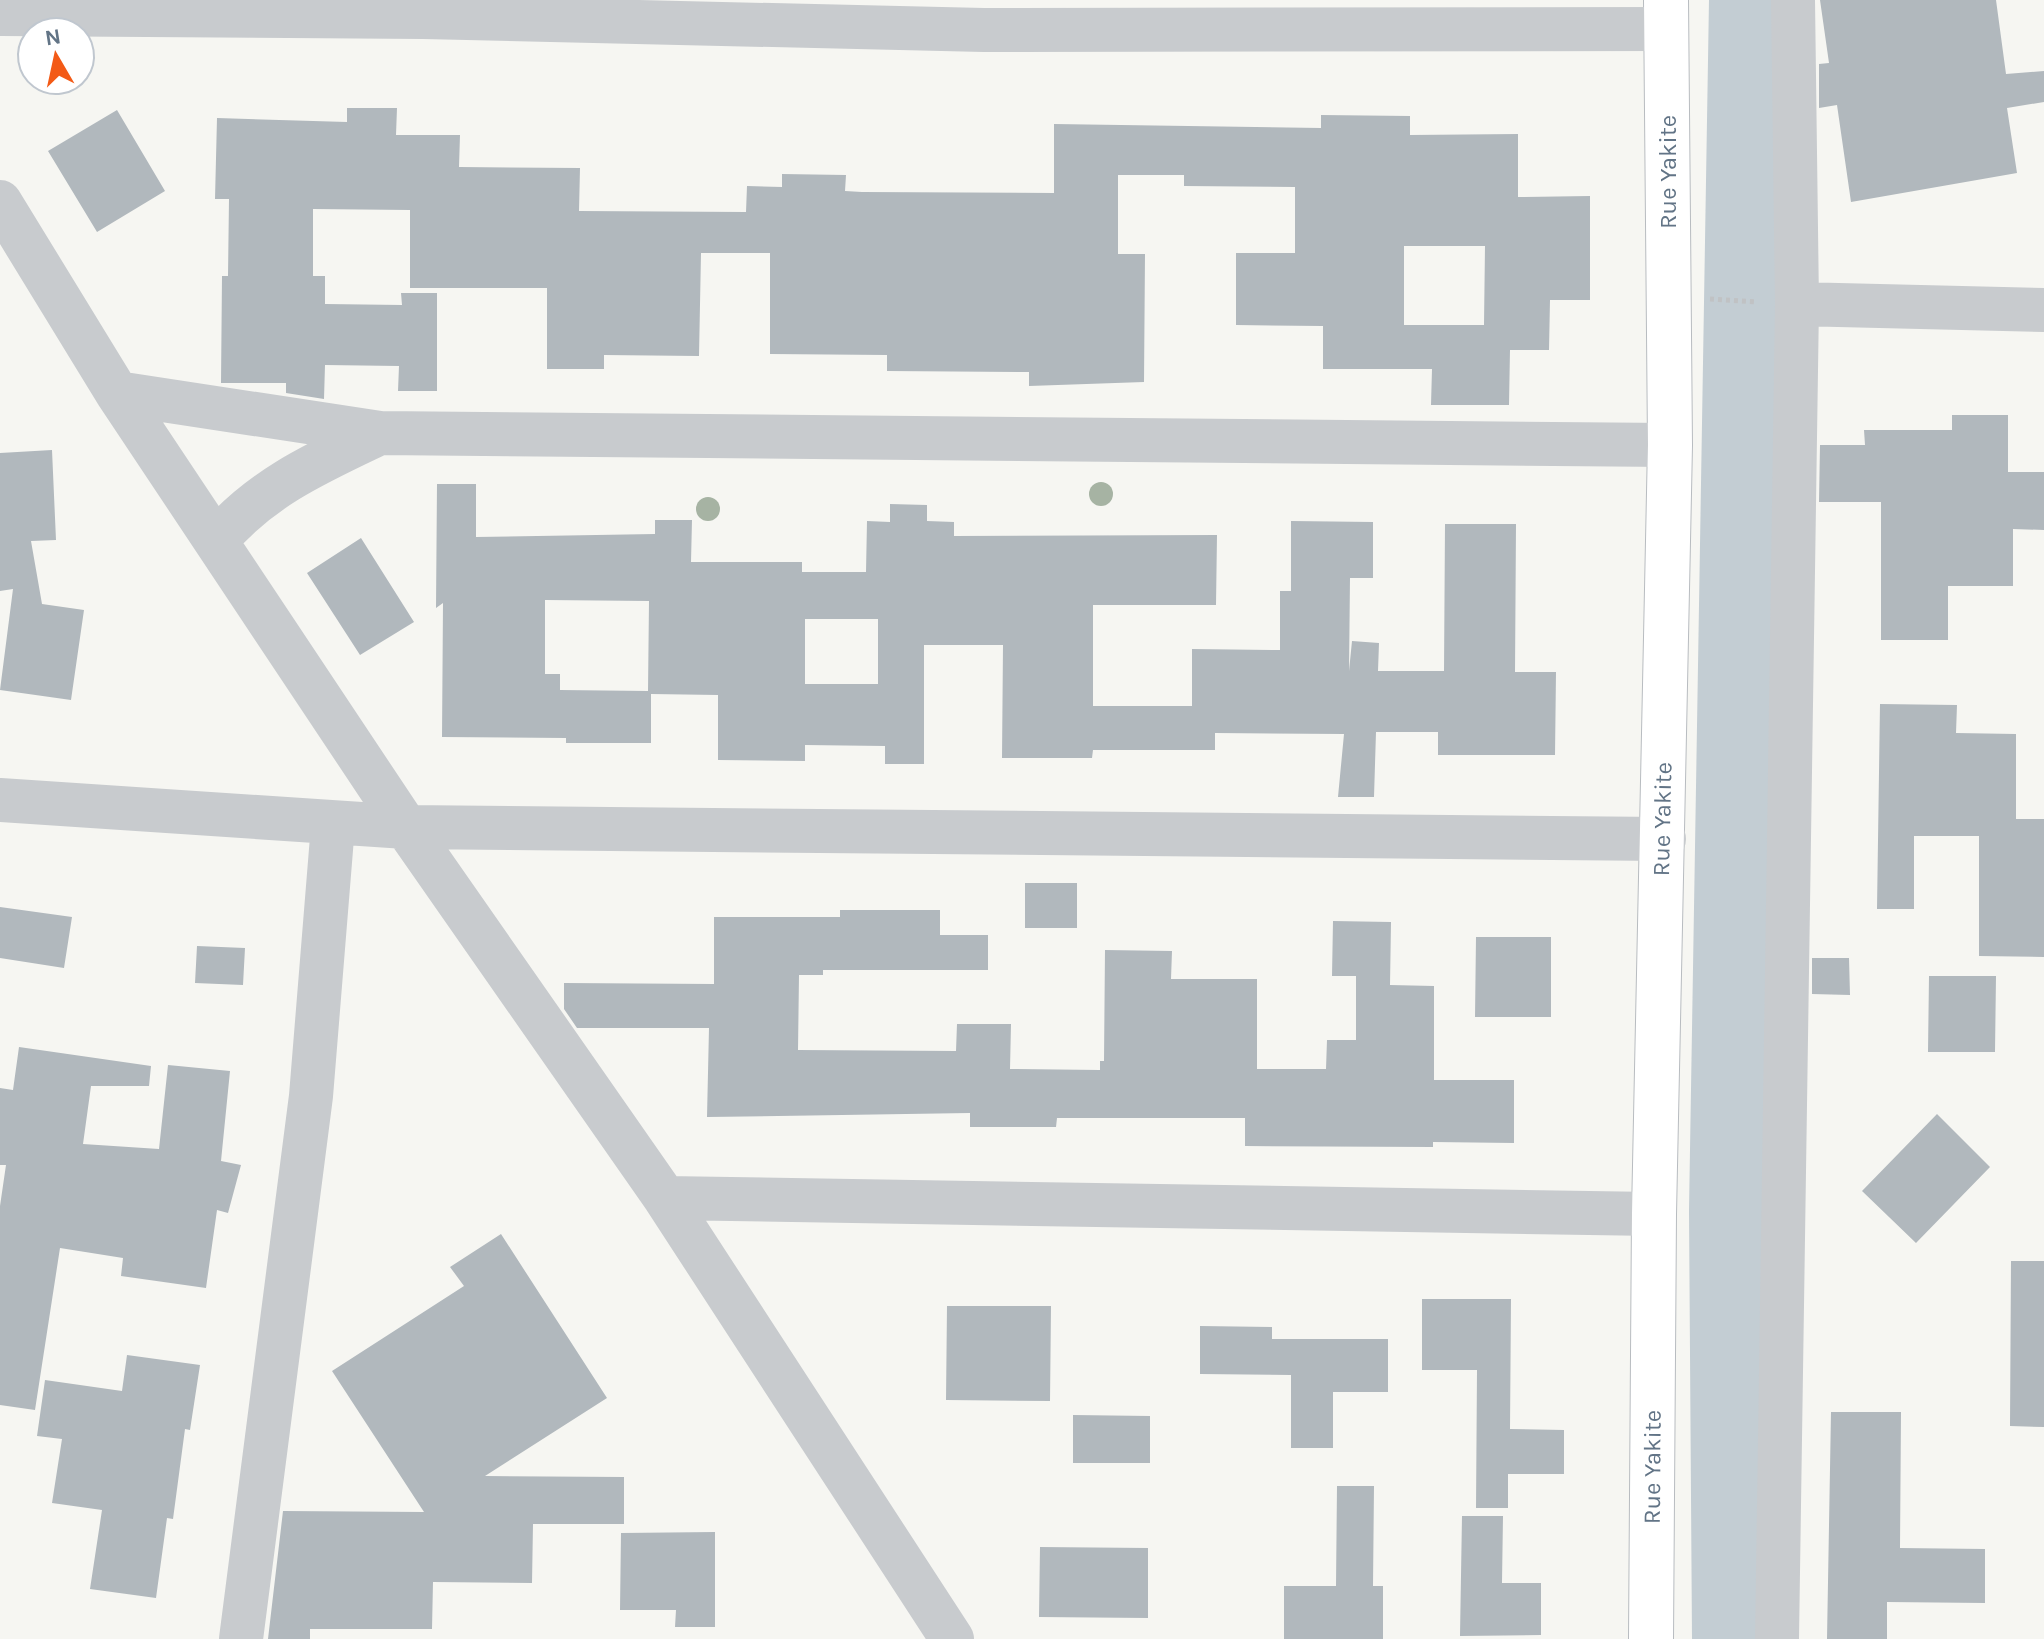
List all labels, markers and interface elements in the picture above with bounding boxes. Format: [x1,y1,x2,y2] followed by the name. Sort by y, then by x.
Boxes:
[16,16,96,96] north arrow
[43,23,63,51] text: N
[1654,115,1682,229] street label: Rue Yakite
[1647,762,1677,876] street label: Rue Yakite
[1638,1410,1667,1524] street label: Rue Yakite

